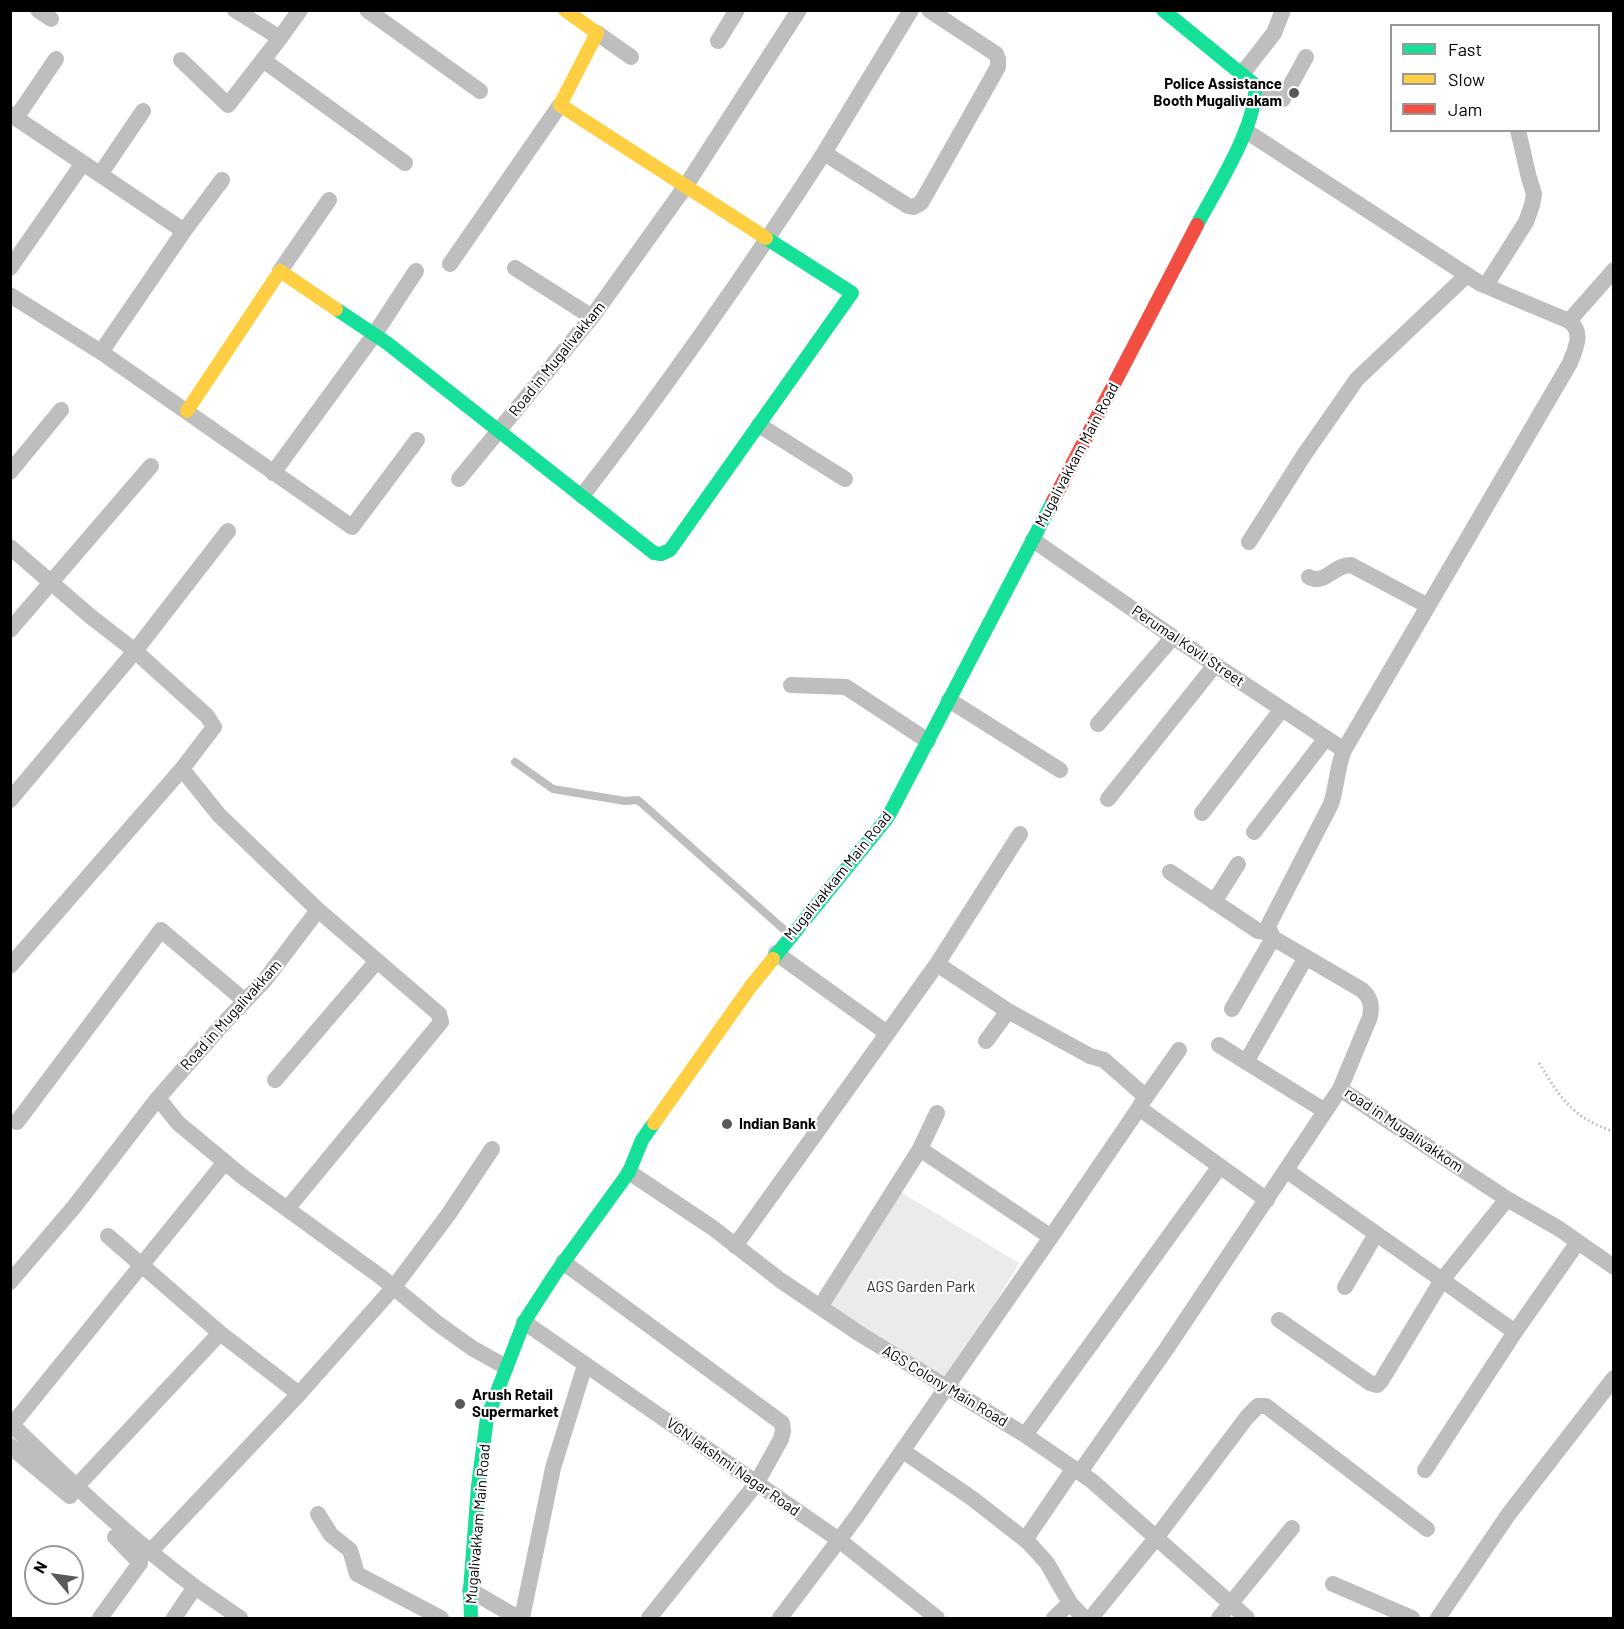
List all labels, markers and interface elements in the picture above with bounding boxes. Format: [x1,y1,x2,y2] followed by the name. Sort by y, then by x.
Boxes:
[1390,24,1600,132] legend
[1448,38,1482,60] text: Fast
[1448,68,1485,90] text: Slow
[1153,75,1282,110] place label: Police Assistance Booth Mugalivakam
[1287,86,1301,100] marker: Police Assistance Booth Mugalivakam
[1448,98,1482,120] text: Jam
[505,298,609,420] street label: Road in Mugalivakkam
[1031,380,1123,530] street label: Mugalivakkam Main Road
[1128,602,1248,690] street label: Perumal Kovil Street
[780,808,896,944] street label: Mugalivakkam Main Road
[177,956,285,1074] street label: Road in Mugalivakkam
[1341,1084,1467,1176] street label: road in Mugalivakkom
[739,1115,816,1133] place label: Indian Bank
[720,1117,734,1131] marker: Indian Bank
[867,1278,975,1296] park label: AGS Garden Park
[879,1341,1011,1431] street label: AGS Colony Main Road
[472,1386,559,1421] place label: Arush Retail Supermarket
[453,1397,467,1411] marker: Arush Retail Supermarket
[663,1414,803,1520] street label: VGN lakshmi Nagar Road
[462,1443,494,1605] street label: Mugalivakkam Main Road
[24,1545,84,1605] north arrow
[29,1558,50,1576] text: N

